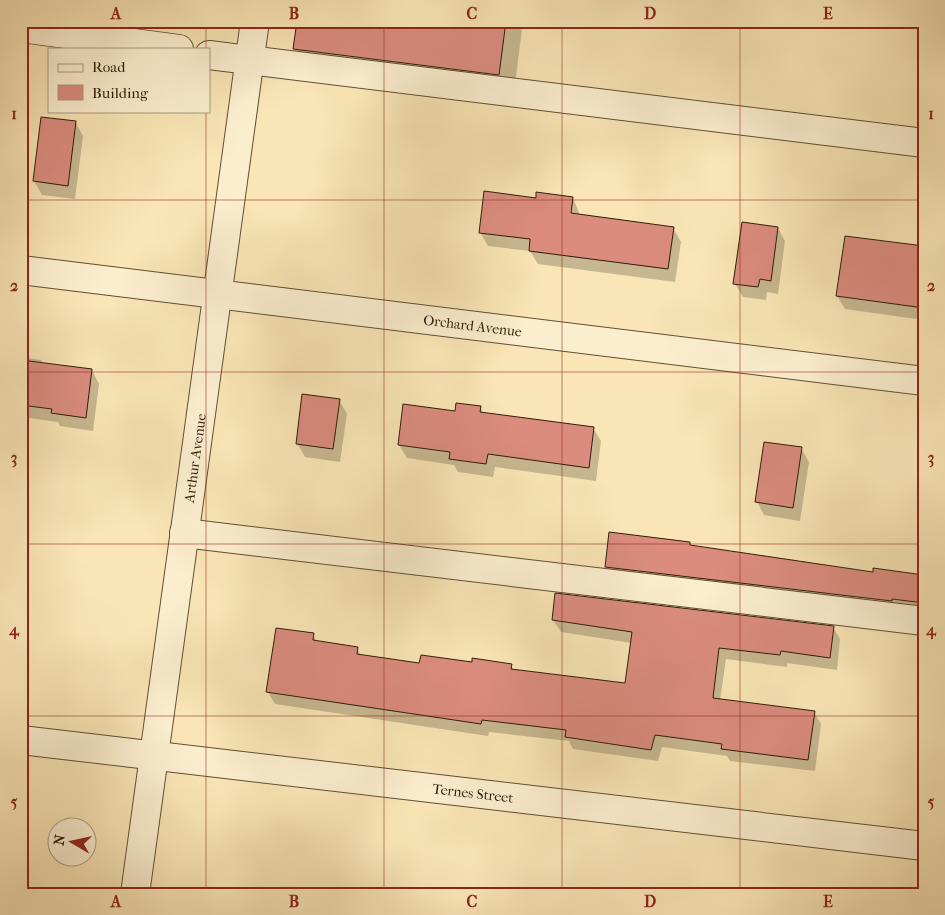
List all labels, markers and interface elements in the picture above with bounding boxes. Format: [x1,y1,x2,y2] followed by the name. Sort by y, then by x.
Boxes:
[110,4,122,23] text: A
[289,4,299,23] text: B
[467,4,478,23] text: C
[644,4,656,23] text: D
[823,4,833,23] text: E
[48,48,210,112] legend
[92,58,126,76] text: Road
[92,84,149,102] text: Building
[11,104,17,123] text: 1
[928,104,934,123] text: 1
[10,276,18,295] text: 2
[927,276,935,295] text: 2
[422,311,523,340] street label: Orchard Avenue
[180,412,209,505] street label: Arthur Avenue
[11,448,17,468] text: 3
[928,448,934,468] text: 3
[8,620,20,640] text: 4
[925,620,937,640] text: 4
[432,780,514,806] street label: Ternes Street
[11,792,18,811] text: 5
[928,792,935,811] text: 5
[48,818,98,868] north arrow
[50,833,69,847] text: N
[110,892,122,911] text: A
[289,892,299,911] text: B
[467,892,478,911] text: C
[644,892,656,911] text: D
[823,892,833,911] text: E

